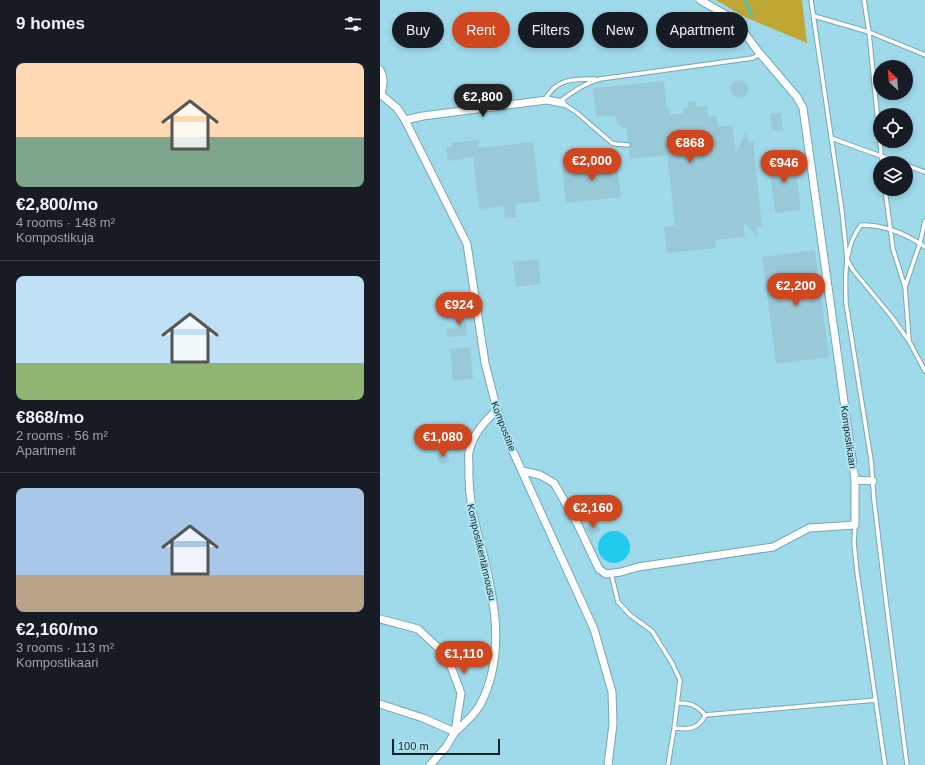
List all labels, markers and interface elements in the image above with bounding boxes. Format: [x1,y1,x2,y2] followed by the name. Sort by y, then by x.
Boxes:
[392,12,444,48] chip: Buy
[452,12,510,48] chip: Rent
[518,12,584,48] chip: Filters
[592,12,648,48] chip: New
[656,12,748,48] chip: Apartment
[342,13,364,35] icon: filters
[16,14,85,33] text: 9 homes
[873,60,913,100] north arrow
[873,60,913,196] map controls
[450,84,516,118] pin: €2,800
[154,89,226,161] icon: home
[463,89,503,104] text: €2,800
[873,108,913,148] button: locate
[666,130,714,164] pin: €868
[676,135,704,150] text: €868
[559,148,625,182] pin: €2,000
[760,150,808,184] pin: €946
[572,153,612,168] text: €2,000
[770,155,798,170] text: €946
[873,156,913,196] button: layers
[16,195,98,214] text: €2,800/mo
[16,215,115,230] text: 4 rooms · 148 m²
[16,230,94,245] text: Kompostikuja
[763,273,829,307] pin: €2,200
[776,278,816,293] text: €2,200
[435,292,483,326] pin: €924
[445,297,473,312] text: €924
[154,302,226,374] icon: home
[489,400,518,453] street label: Kompostitie
[839,405,858,469] street label: Kompostikaari
[16,408,84,427] text: €868/mo
[410,424,476,458] pin: €1,080
[16,428,108,443] text: 2 rooms · 56 m²
[423,429,463,444] text: €1,080
[16,443,76,458] text: Apartment
[560,495,626,529] pin: €2,160
[573,500,613,515] text: €2,160
[465,503,498,602] street label: Kompostikentännousu
[154,514,226,586] icon: home
[16,620,98,639] text: €2,160/mo
[16,640,114,655] text: 3 rooms · 113 m²
[431,641,497,675] pin: €1,110
[444,646,484,661] text: €1,110
[16,655,98,670] text: Kompostikaari
[392,737,500,756] scale bar
[398,740,429,752] text: 100 m

